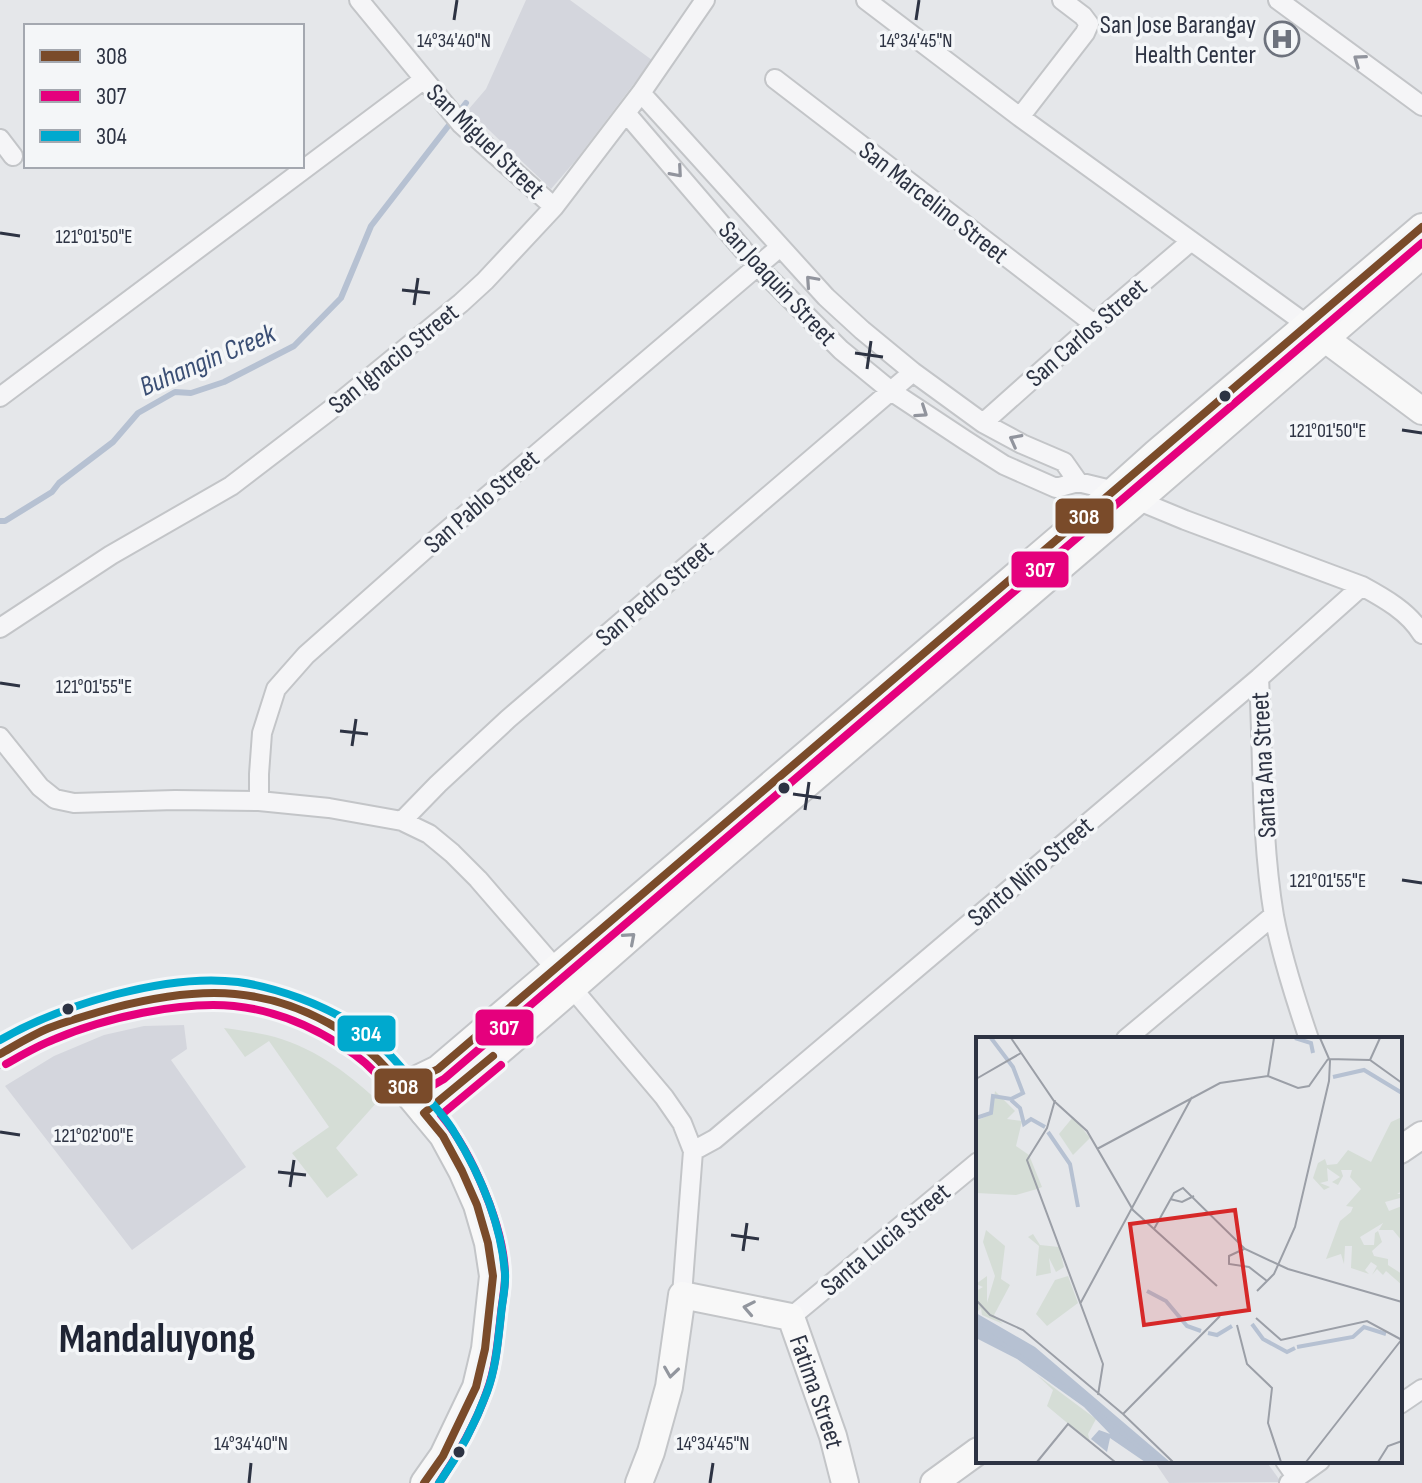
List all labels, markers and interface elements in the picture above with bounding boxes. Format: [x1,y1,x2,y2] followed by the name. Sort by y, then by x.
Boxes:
[1100,10,1257,71] place label: San Jose Barangay Health Center
[1263,20,1301,58] hospital icon: San Jose Barangay Health Center
[24,24,304,168] legend
[417,29,491,53] text: 14°34'40"N
[880,29,952,53] text: 14°34'45"N
[96,42,127,71] text: 308
[1353,55,1368,69] one-way arrow
[419,78,551,206] street label: San Miguel Street
[96,82,127,111] text: 307
[96,122,127,151] text: 304
[852,135,1014,271] street label: San Marcelino Street
[667,163,682,177] one-way arrow
[711,215,843,353] street label: San Joaquin Street
[55,225,133,249] text: 121°01'50"E
[1020,272,1154,394] street label: San Carlos Street
[806,275,821,290] one-way arrow
[323,297,465,421] street label: San Ignacio Street
[135,316,282,404] water label: Buhangin Creek
[1217,388,1233,404] unlabelled marker
[913,402,928,417] one-way arrow
[1289,419,1367,443] text: 121°01'50"E
[1009,435,1023,450] one-way arrow
[418,444,546,561] street label: San Pablo Street
[1054,497,1115,535] line badge: 308
[1069,504,1099,531] text: 308
[590,535,720,654] street label: San Pedro Street
[1010,550,1070,589] line badge: 307
[1025,557,1055,584] text: 307
[56,675,132,699] text: 121°01'55"E
[1245,691,1284,839] street label: Santa Ana Street
[776,780,792,796] unlabelled marker
[962,811,1100,934] street label: Santo Niño Street
[1290,869,1366,893] text: 121°01'55"E
[621,933,636,947] one-way arrow
[60,1001,76,1017] unlabelled marker
[474,1008,535,1047] line badge: 307
[336,1014,397,1053] line badge: 304
[489,1015,519,1042] text: 307
[351,1021,381,1048] text: 304
[976,1037,1402,1463] inset map
[373,1067,434,1105] line badge: 308
[388,1074,418,1101] text: 308
[54,1124,134,1148] text: 121°02'00"E
[815,1177,957,1303] street label: Santa Lucia Street
[742,1301,755,1318] one-way arrow
[59,1314,255,1365] district label: Mandaluyong
[782,1331,850,1452] street label: Fatima Street
[663,1365,680,1379] one-way arrow
[214,1432,288,1456] text: 14°34'40"N
[677,1432,749,1456] text: 14°34'45"N
[451,1444,467,1460] unlabelled marker

